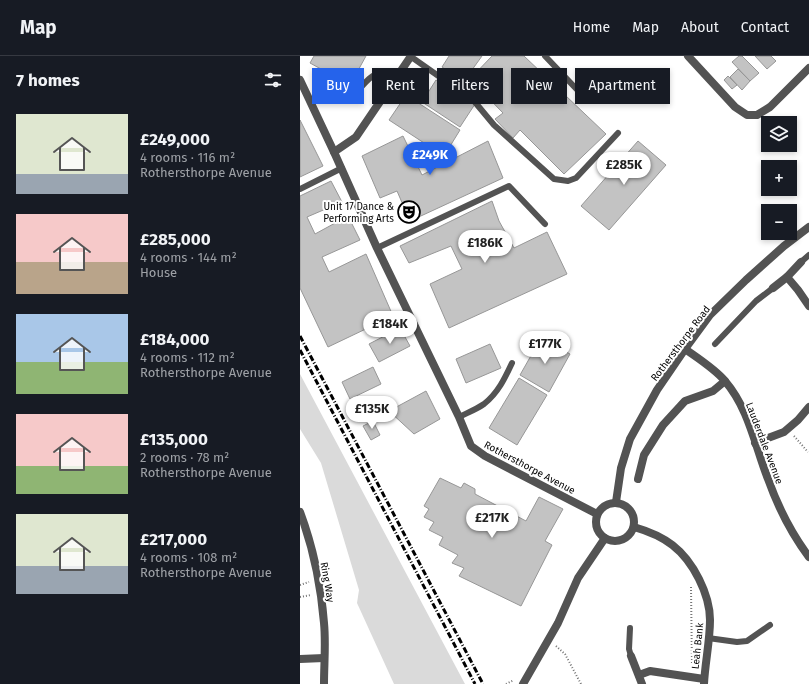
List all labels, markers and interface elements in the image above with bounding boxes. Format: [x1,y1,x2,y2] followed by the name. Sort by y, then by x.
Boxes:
[20,16,57,39] text: Map
[573,19,610,36] text: Home
[632,19,659,36] text: Map
[681,19,719,36] text: About
[741,19,789,36] text: Contact
[312,68,364,104] chip: Buy
[372,68,429,104] chip: Rent
[437,68,503,104] chip: Filters
[511,68,567,104] chip: New
[575,68,670,104] chip: Apartment
[262,69,284,91] icon: filters
[16,70,80,91] text: 7 homes
[761,116,797,240] map controls
[761,116,797,152] button: layers
[140,129,210,150] text: £249,000
[48,130,96,178] icon: home
[402,142,458,176] pin: £249K
[412,147,448,162] text: £249K
[140,150,235,165] text: 4 rooms · 116 m²
[596,152,652,186] pin: £285K
[606,157,642,172] text: £285K
[761,160,797,196] button: +
[140,165,272,180] text: Rothersthorpe Avenue
[396,199,422,225] theatre icon: Unit 17 Dance & Performing Arts
[323,201,394,225] place label: Unit 17 Dance & Performing Arts
[761,204,797,240] button: −
[140,229,211,250] text: £285,000
[48,230,96,278] icon: home
[457,230,513,264] pin: £186K
[467,235,503,250] text: £186K
[140,250,237,265] text: 4 rooms · 144 m²
[140,265,177,280] text: House
[649,304,713,384] street label: Rothersthorpe Road
[362,311,418,345] pin: £184K
[372,316,408,331] text: £184K
[140,329,210,350] text: £184,000
[48,330,96,378] icon: home
[517,331,573,365] pin: £177K
[529,336,561,351] text: £177K
[140,350,235,365] text: 4 rooms · 112 m²
[140,365,272,380] text: Rothersthorpe Avenue
[344,396,400,430] pin: £135K
[355,401,389,416] text: £135K
[743,401,785,486] street label: Lauderdale Avenue
[140,429,208,450] text: £135,000
[48,430,96,478] icon: home
[482,439,577,497] street label: Rothersthorpe Avenue
[140,450,229,465] text: 2 rooms · 78 m²
[140,465,272,480] text: Rothersthorpe Avenue
[464,505,520,539] pin: £217K
[475,510,509,525] text: £217K
[140,529,207,550] text: £217,000
[48,530,96,578] icon: home
[140,550,237,565] text: 4 rooms · 108 m²
[318,561,336,603] street label: Ring Way
[140,565,272,580] text: Rothersthorpe Avenue
[690,621,706,670] street label: Leah Bank

